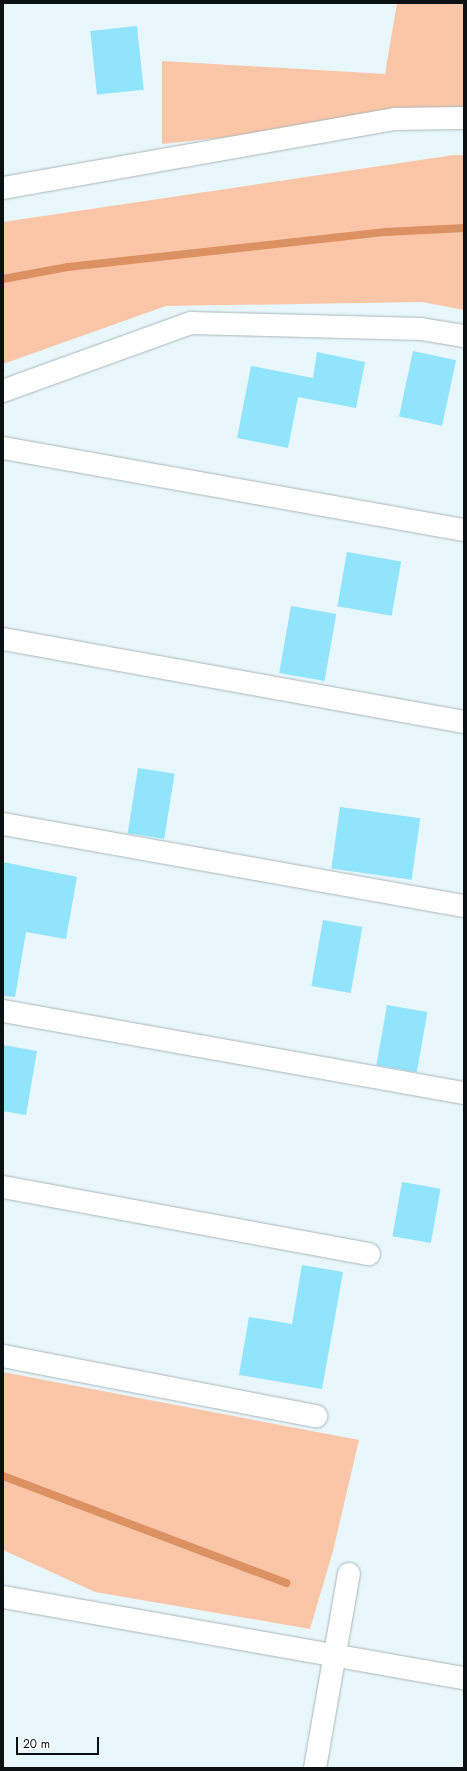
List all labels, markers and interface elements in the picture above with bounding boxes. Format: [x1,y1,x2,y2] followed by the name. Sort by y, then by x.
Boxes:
[18,1729,101,1755] scale bar
[23,1735,50,1753] text: 20 m

